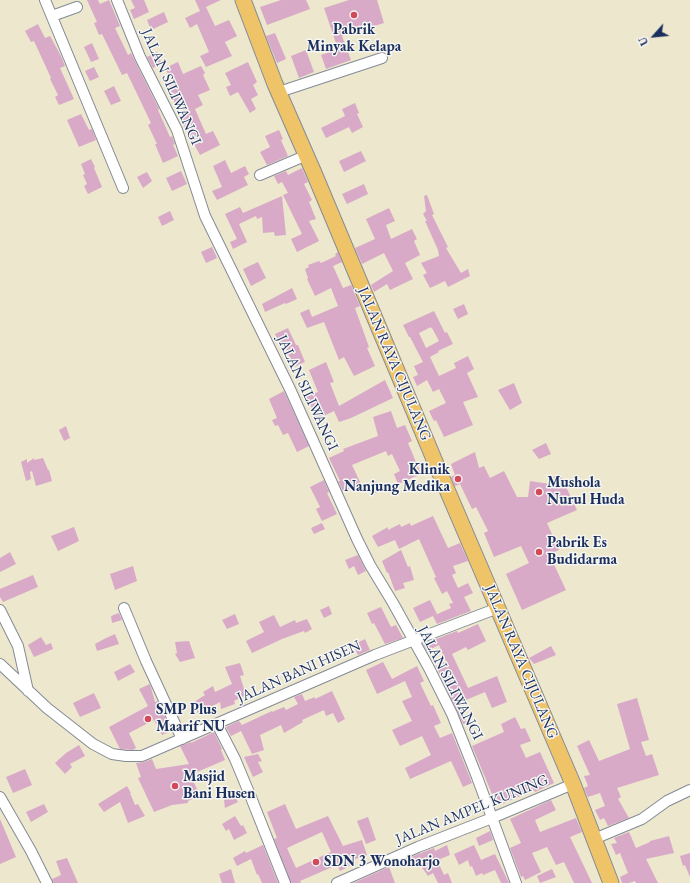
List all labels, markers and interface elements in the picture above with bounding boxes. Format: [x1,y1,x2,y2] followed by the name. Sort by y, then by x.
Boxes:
[349,10,359,20] marker: Pabrik Minyak Kelapa
[634,16,674,56] north arrow
[307,21,401,56] place label: Pabrik Minyak Kelapa
[137,26,205,148] street label: JALAN SILIWANGI
[635,35,651,48] text: U
[353,284,435,444] street label: JALAN RAYA CIJULANG
[272,332,342,454] street label: JALAN SILIWANGI
[344,461,450,496] place label: Klinik Nanjung Medika
[453,474,463,484] marker: Klinik Nanjung Medika
[547,474,625,509] place label: Mushola Nurul Huda
[534,487,544,497] marker: Mushola Nurul Huda
[547,534,617,569] place label: Pabrik Es Budidarma
[534,547,544,557] marker: Pabrik Es Budidarma
[480,582,562,742] street label: JALAN RAYA CIJULANG
[413,623,487,743] street label: JALAN SILIWANGI
[234,637,364,707] street label: JALAN BANI HISEN
[156,701,225,736] place label: SMP Plus Maarif NU
[143,714,153,724] marker: SMP Plus Maarif NU
[183,768,256,803] place label: Masjid Bani Husen
[393,771,551,849] street label: JALAN AMPEL KUNING
[170,781,180,791] marker: Masjid Bani Husen
[324,853,440,871] place label: SDN 3 Wonoharjo
[311,857,321,867] marker: SDN 3 Wonoharjo

